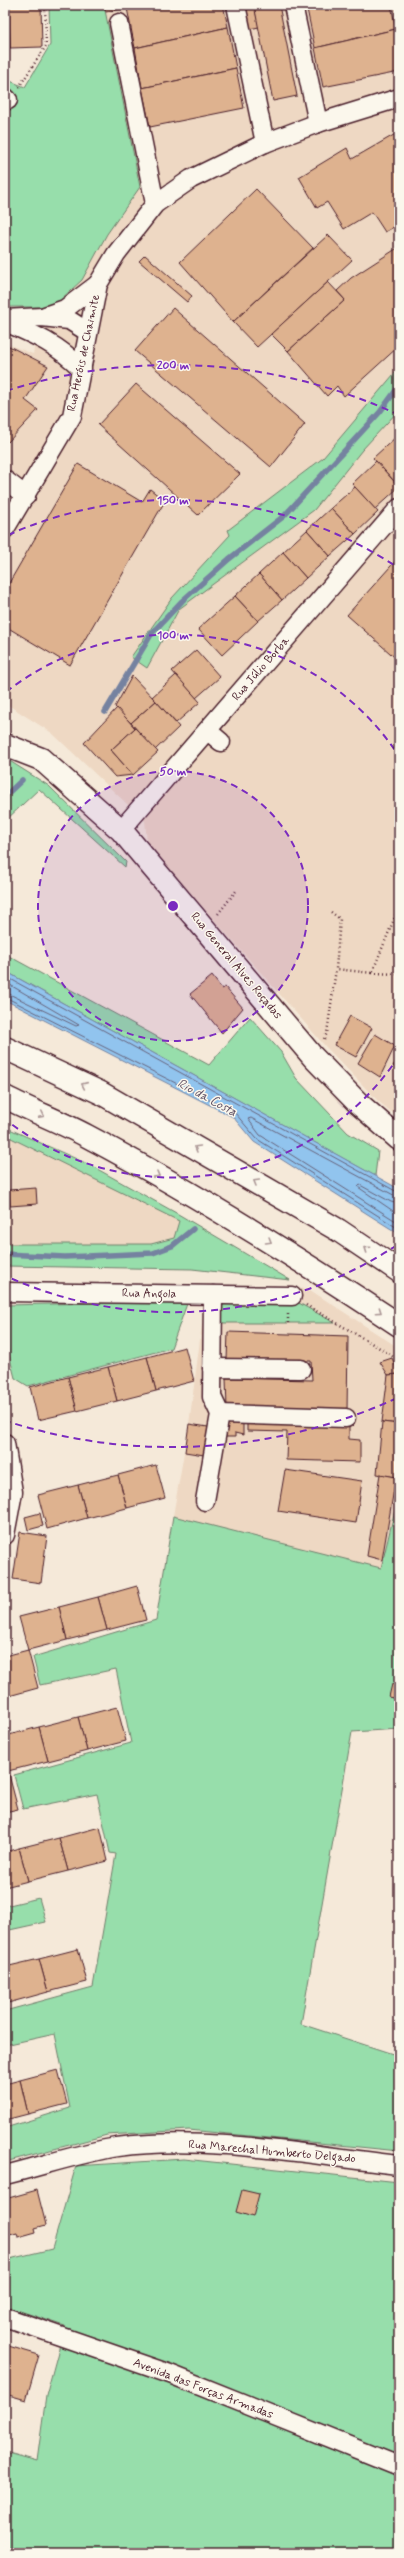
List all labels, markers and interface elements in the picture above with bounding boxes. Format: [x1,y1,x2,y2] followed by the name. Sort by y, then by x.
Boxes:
[64,293,104,413] street label: Rua Heróis de Chaimite
[157,358,190,374] text: 200 m
[157,493,189,509] text: 150 m
[157,628,190,644] text: 100 m
[229,633,294,705] street label: Rua Júlio Borba
[160,764,187,780] text: 50 m
[166,899,180,913] centre of rings
[187,909,285,1023] street label: Rua General Alves Roçadas
[174,1075,240,1121] water label: Rio da Costa
[80,1082,88,1090] one-way arrow
[38,1110,45,1118] one-way arrow
[194,1145,202,1153] one-way arrow
[153,1171,160,1178] one-way arrow
[252,1179,260,1186] one-way arrow
[265,1236,272,1244] one-way arrow
[364,1247,371,1254] one-way arrow
[122,1286,176,1303] street label: Rua Angola
[374,1306,381,1313] one-way arrow
[188,2137,356,2168] street label: Rua Marechal Humberto Delgado
[131,2355,275,2423] street label: Avenida das Forças Armadas

